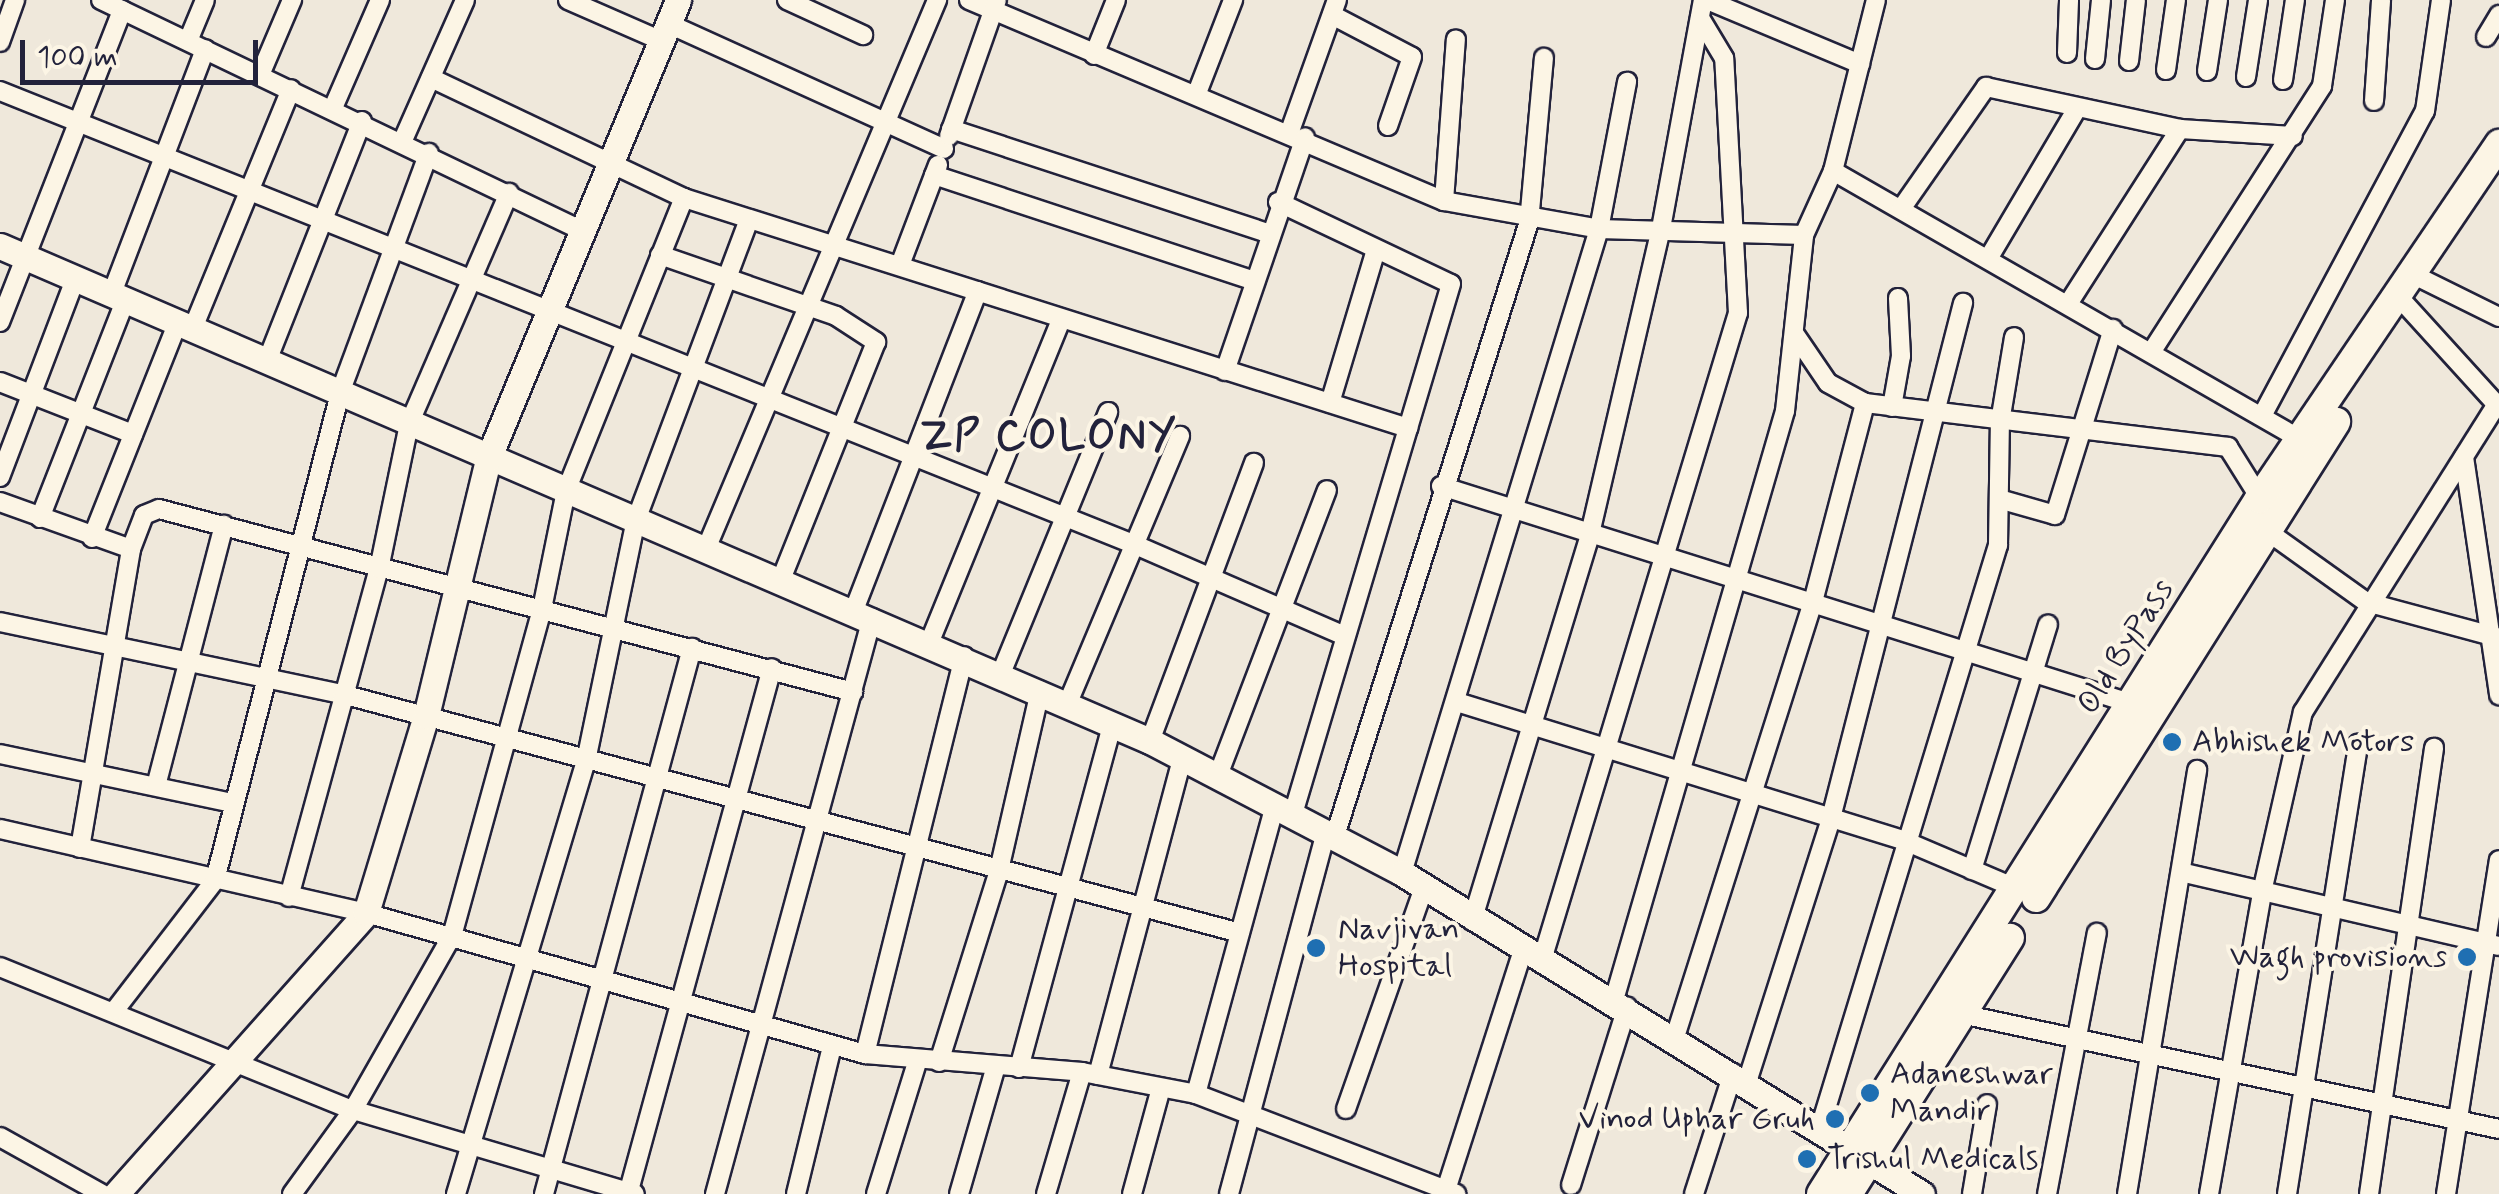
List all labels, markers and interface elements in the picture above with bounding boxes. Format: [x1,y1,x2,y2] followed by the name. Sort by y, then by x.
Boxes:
[25,20,262,82] scale bar
[37,38,118,77] text: 100 m
[923,413,1175,463] district label: ZP COLONY
[2068,570,2184,724] street label: Old ByPass
[2192,723,2412,761] place label: Abhishek Motors
[2161,731,2183,753] marker: Abhishek Motors
[1338,911,1460,986] place label: Navjivan Hospital
[1303,935,1329,961] marker: Navjivan Hospital
[2230,938,2447,976] place label: Wagh provisions
[2456,946,2478,968] marker: Wagh provisions
[1890,1056,2053,1131] place label: Adaneshwar Mandir
[1859,1082,1881,1104] marker: Adaneshwar Mandir
[1578,1100,1815,1138] place label: Vinod Uphar Gruh
[1824,1108,1846,1130] marker: Vinod Uphar Gruh
[1827,1140,2042,1178] place label: Trishul Medicals
[1796,1148,1818,1170] marker: Trishul Medicals

